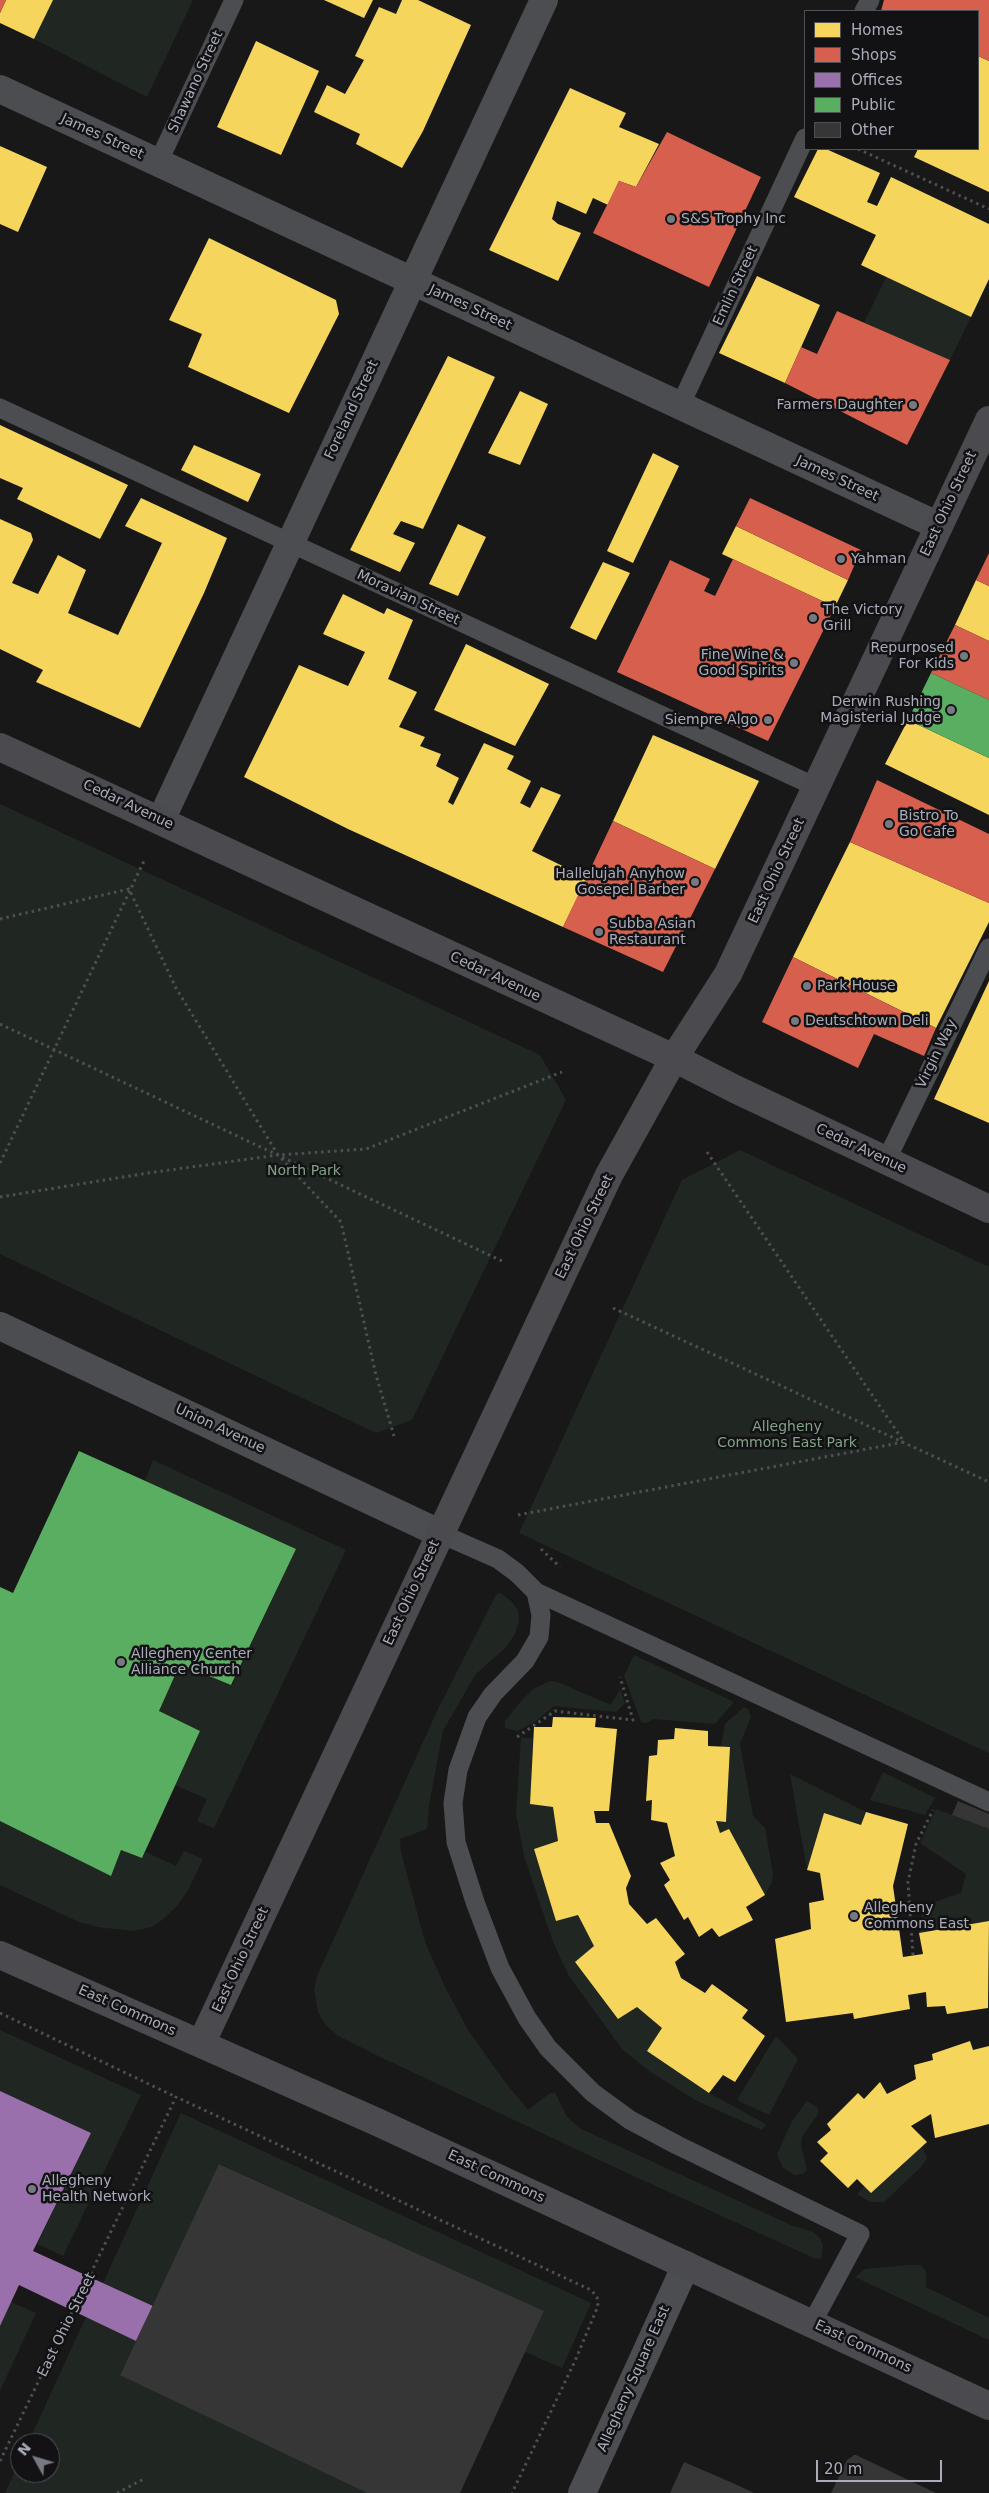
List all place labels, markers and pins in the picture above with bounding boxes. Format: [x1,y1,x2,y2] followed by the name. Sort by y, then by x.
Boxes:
[681,211,786,227] place label: S&S Trophy Inc
[665,213,677,225] marker: S&S Trophy Inc
[777,397,903,413] place label: Farmers Daughter
[907,399,919,411] marker: Farmers Daughter
[851,551,906,567] place label: Yahman
[835,553,847,565] marker: Yahman
[823,602,902,634] place label: The Victory Grill
[807,612,819,624] marker: The Victory Grill
[871,640,954,672] place label: Repurposed For Kids
[699,647,784,680] place label: Fine Wine & Good Spirits
[958,650,970,662] marker: Repurposed For Kids
[788,657,800,669] marker: Fine Wine & Good Spirits
[820,694,941,726] place label: Derwin Rushing Magisterial Judge
[945,704,957,716] marker: Derwin Rushing Magisterial Judge
[665,712,758,728] place label: Siempre Algo
[762,714,774,726] marker: Siempre Algo
[899,808,958,840] place label: Bistro To Go Cafe
[883,818,895,830] marker: Bistro To Go Cafe
[555,866,685,899] place label: Hallelujah Anyhow Gosepel Barber
[689,876,701,888] marker: Hallelujah Anyhow Gosepel Barber
[609,916,696,949] place label: Subba Asian Restaurant
[593,926,605,938] marker: Subba Asian Restaurant
[817,978,896,994] place label: Park House
[801,980,813,992] marker: Park House
[805,1013,929,1029] place label: Deutschtown Deli
[789,1015,801,1027] marker: Deutschtown Deli
[131,1646,252,1678] place label: Allegheny Center Alliance Church
[115,1656,127,1668] marker: Allegheny Center Alliance Church
[864,1900,969,1932] place label: Allegheny Commons East
[848,1910,860,1922] marker: Allegheny Commons East
[42,2173,151,2206] place label: Allegheny Health Network
[26,2183,38,2195] marker: Allegheny Health Network

